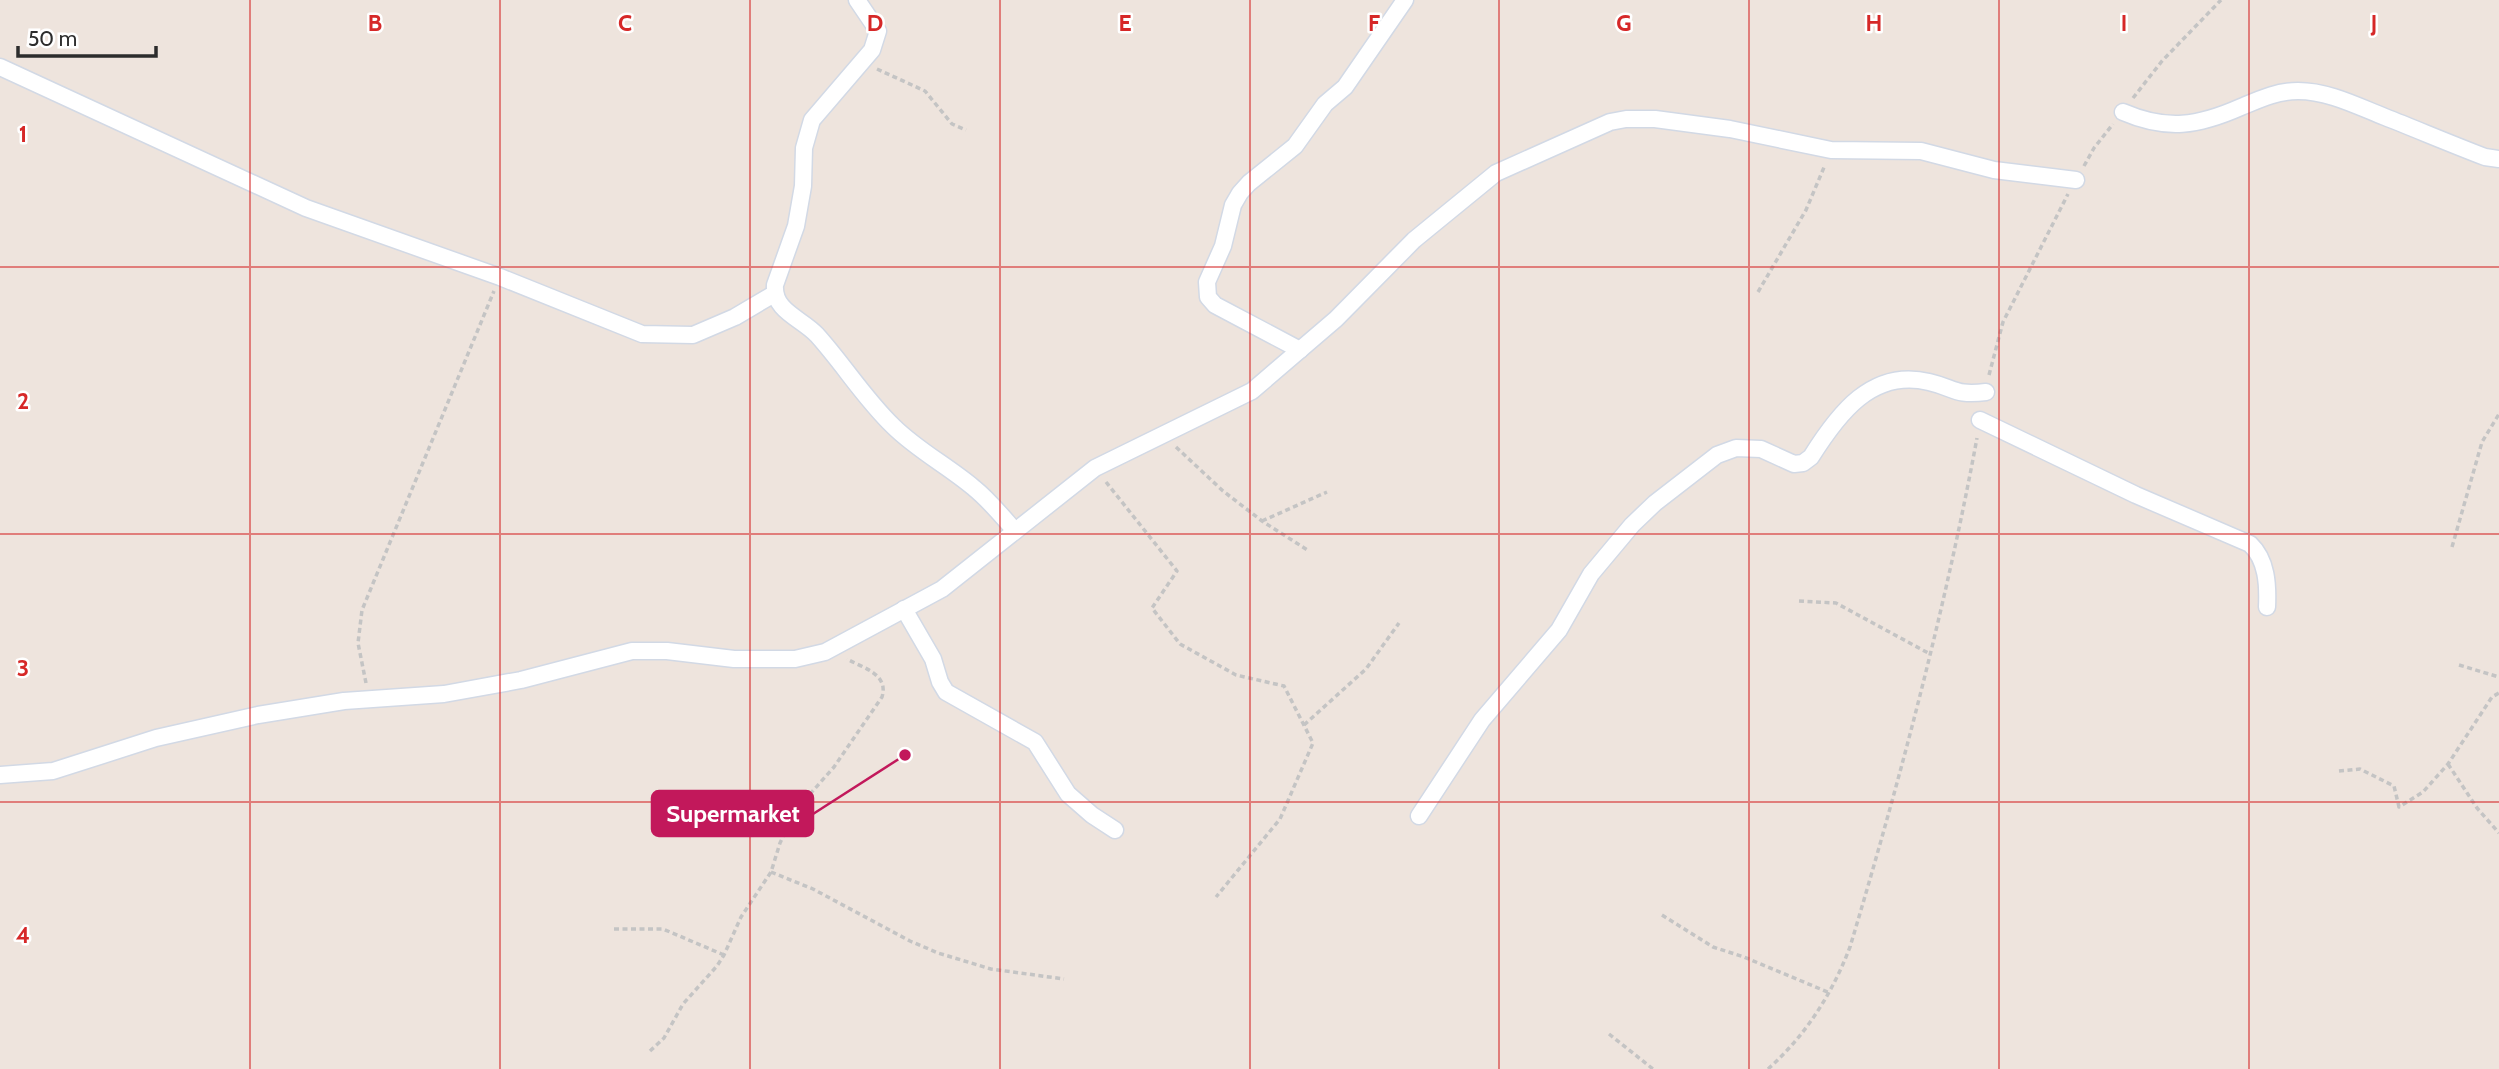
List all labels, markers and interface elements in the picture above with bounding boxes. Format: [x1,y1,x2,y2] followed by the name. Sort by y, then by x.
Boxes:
[368,9,382,37] text: B
[618,9,632,37] text: C
[867,9,883,37] text: D
[1118,9,1132,37] text: E
[1368,9,1380,37] text: F
[1616,9,1632,37] text: G
[1866,9,1882,37] text: H
[2121,9,2127,37] text: I
[2370,9,2377,37] text: J
[18,14,156,58] scale bar
[28,26,77,51] text: 50 m
[19,120,27,148] text: 1
[17,387,29,415] text: 2
[17,654,29,682] text: 3
[652,791,813,836] callout: Supermarket
[666,799,800,828] text: Supermarket
[16,921,30,949] text: 4

